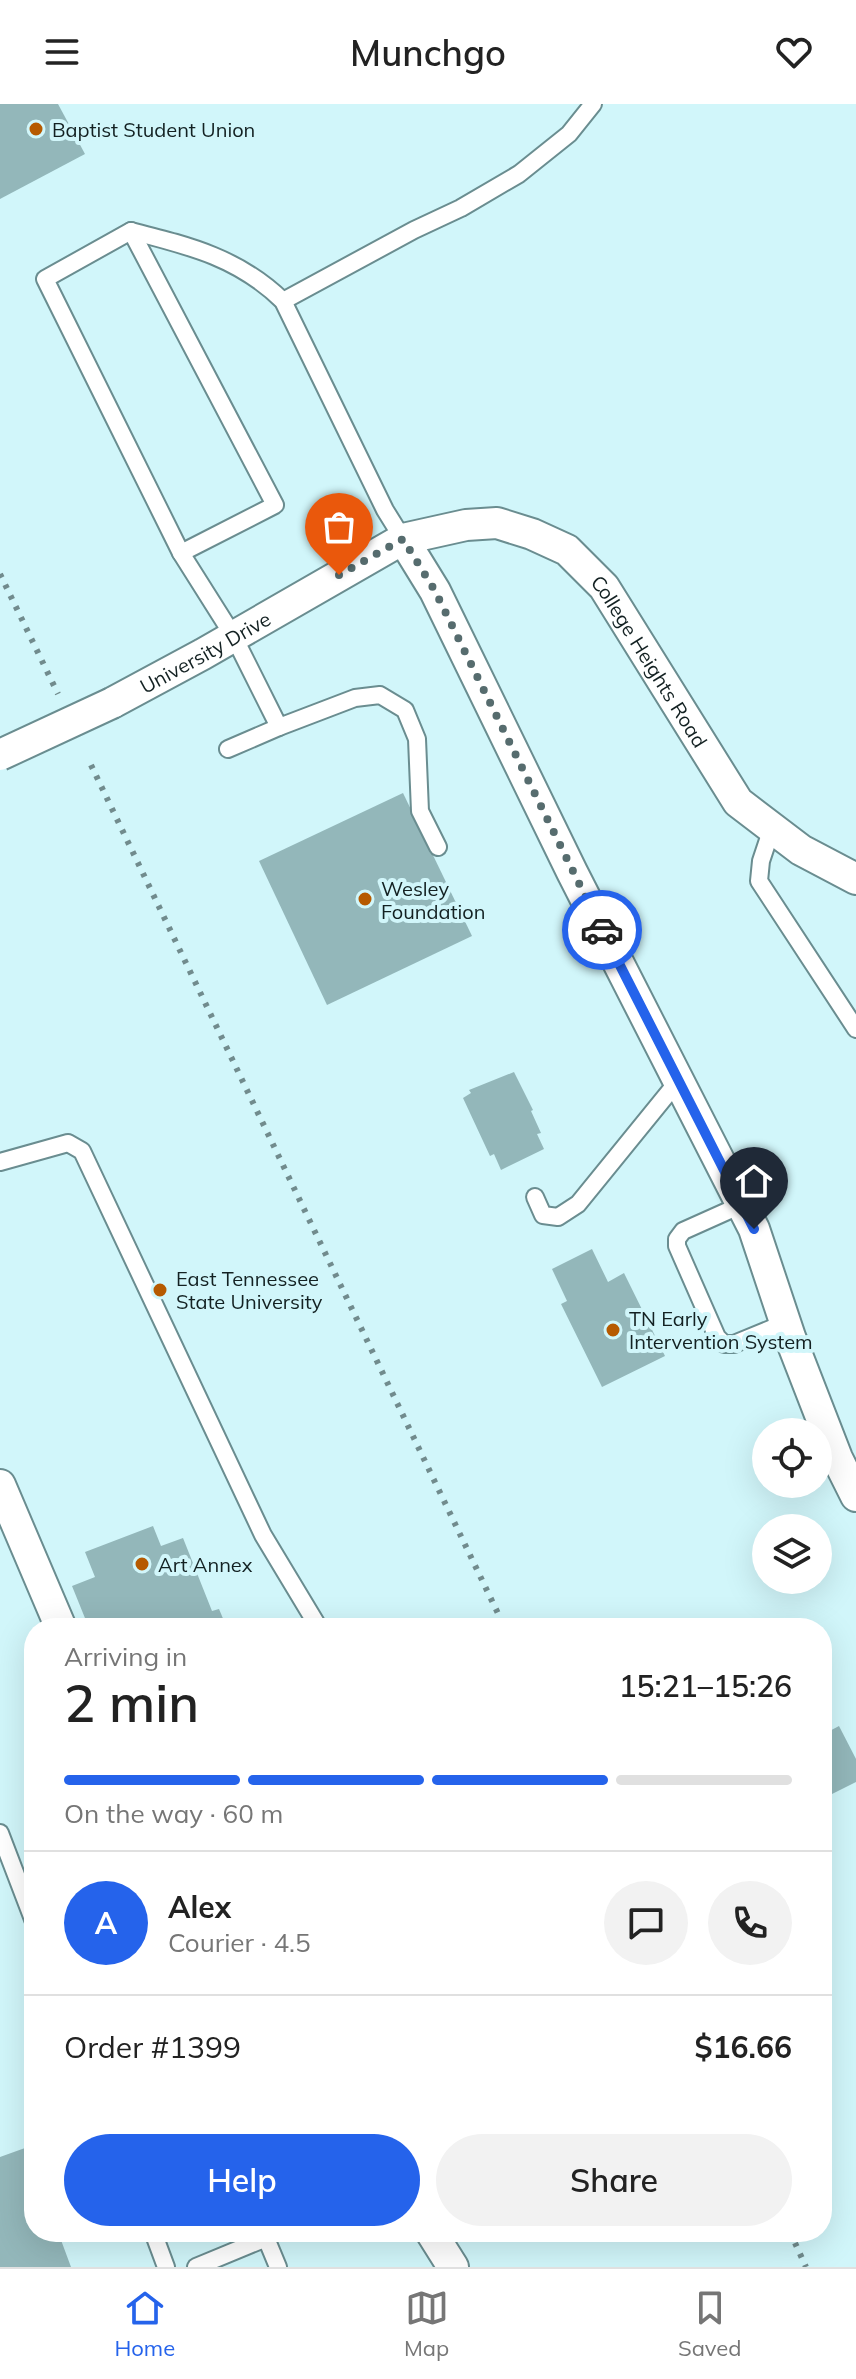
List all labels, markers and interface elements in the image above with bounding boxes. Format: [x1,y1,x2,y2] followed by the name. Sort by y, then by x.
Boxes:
[40,30,84,74] icon: menu
[350,30,506,75] text: Munchgo
[772,30,816,74] icon: heart
[52,117,255,142] place label: Baptist Student Union
[27,120,45,138] marker: Baptist Student Union
[305,493,373,575] pin
[317,505,361,549] icon: bag
[586,569,713,752] street label: College Heights Road
[135,606,275,698] street label: University Drive
[381,876,485,924] place label: Wesley Foundation
[356,890,374,908] marker: Wesley Foundation
[562,890,642,970] courier
[580,908,624,952] icon: car
[720,1147,788,1229] pin
[732,1159,776,1203] icon: home
[176,1266,323,1314] place label: East Tennessee State University
[151,1281,169,1299] marker: East Tennessee State University
[629,1306,813,1354] place label: TN Early Intervention System
[604,1321,622,1339] marker: TN Early Intervention System
[752,1418,832,1594] map controls
[752,1418,832,1498] button: locate
[752,1514,832,1594] button: layers
[158,1552,253,1577] place label: Art Annex
[133,1555,151,1573] marker: Art Annex
[64,1640,187,1673] text: Arriving in
[619,1667,792,1705] text: 15:21–15:26
[64,1670,199,1735] text: 2 min
[64,1797,283,1830] text: On the way · 60 m
[604,1881,688,1965] button: chat
[708,1881,792,1965] button: phone
[168,1888,231,1926] text: Alex
[95,1904,117,1942] text: A
[168,1926,311,1959] text: Courier · 4.5
[64,2028,241,2066] text: Order #1399
[695,2028,792,2066] text: $16.66
[64,2134,420,2226] button: Help
[436,2134,792,2226] button: Share
[114,2286,175,2362] tab: Home
[404,2286,449,2362] tab: Map
[678,2286,742,2362] tab: Saved

